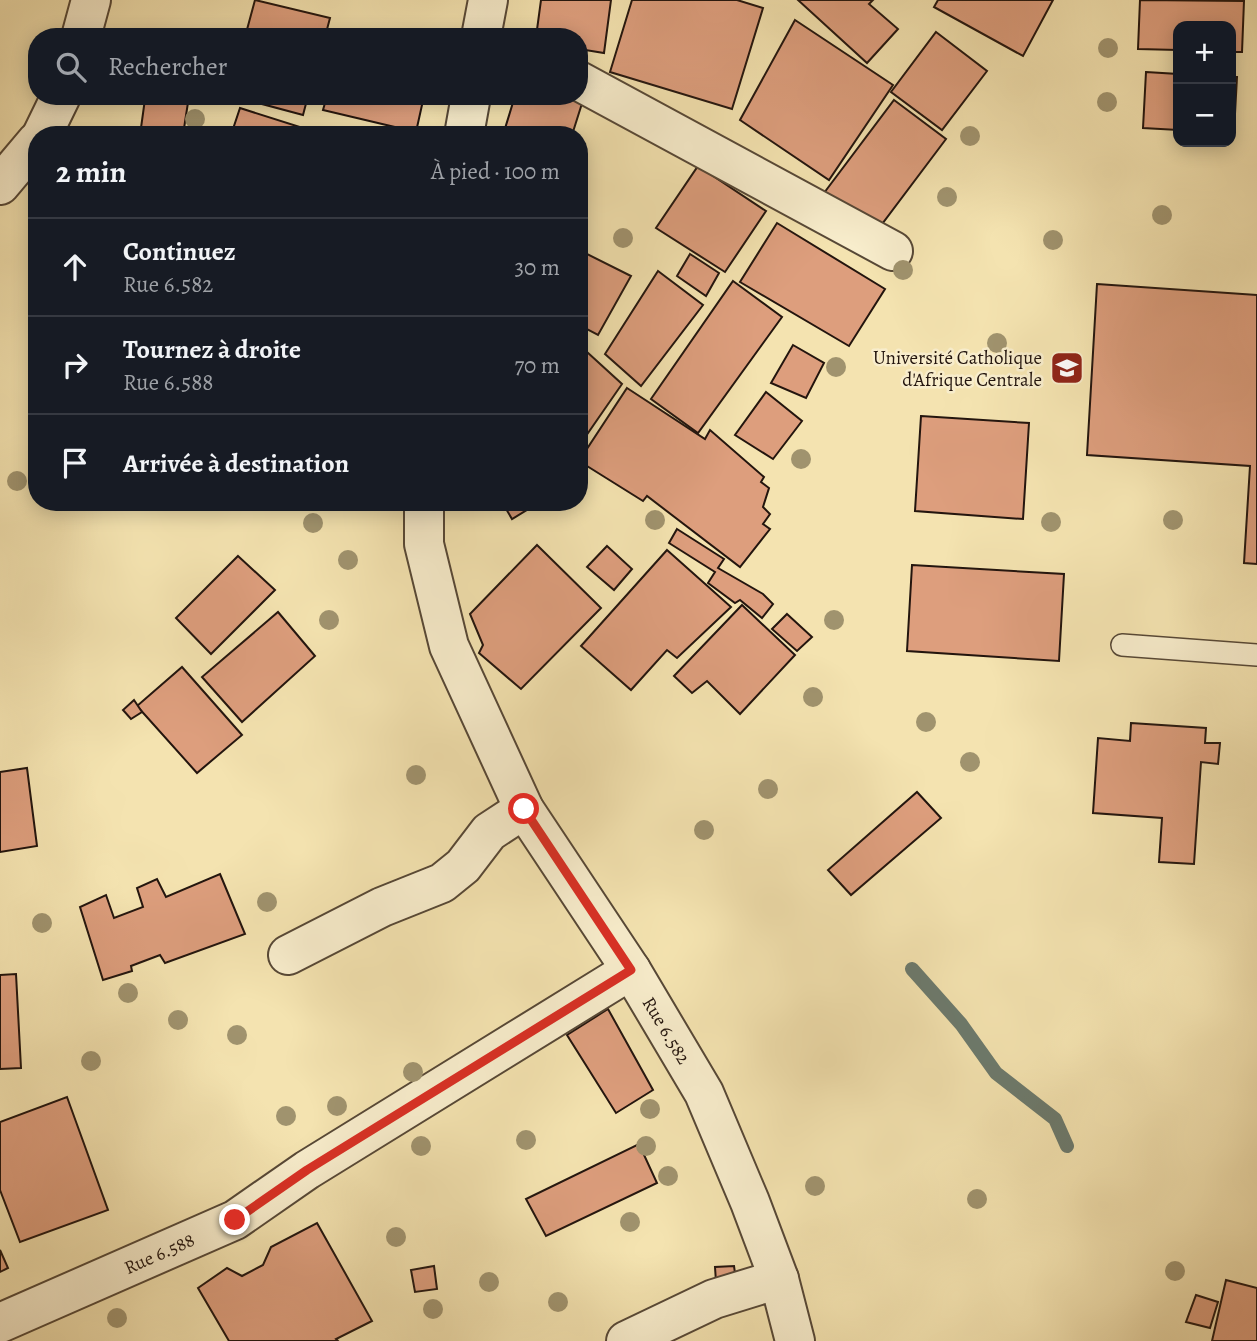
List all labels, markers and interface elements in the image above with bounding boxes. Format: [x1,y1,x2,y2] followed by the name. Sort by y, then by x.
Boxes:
[1173,21,1236,147] map controls
[1173,21,1236,84] button: +
[28,28,588,105] search box
[52,48,90,86] icon: search
[108,49,228,84] text: Rechercher
[1173,84,1236,147] button: −
[56,152,126,192] text: 2 min
[431,156,560,187] text: À pied · 100 m
[123,234,236,269] text: Continuez
[56,248,94,286] icon: ahead
[514,252,560,283] text: 30 m
[123,269,213,300] text: Rue 6.582
[123,332,301,367] text: Tournez à droite
[873,345,1042,393] place label: Université Catholique d'Afrique Centrale
[56,346,94,384] icon: right
[1048,349,1086,387] school or university icon: Université Catholique d'Afrique Centrale
[514,350,560,381] text: 70 m
[123,367,214,398] text: Rue 6.588
[56,444,94,482] icon: arrive
[123,446,349,481] text: Arrivée à destination
[508,793,539,824] route start
[636,992,696,1069] street label: Rue 6.582
[219,1204,250,1235] route end
[120,1227,199,1281] street label: Rue 6.588

